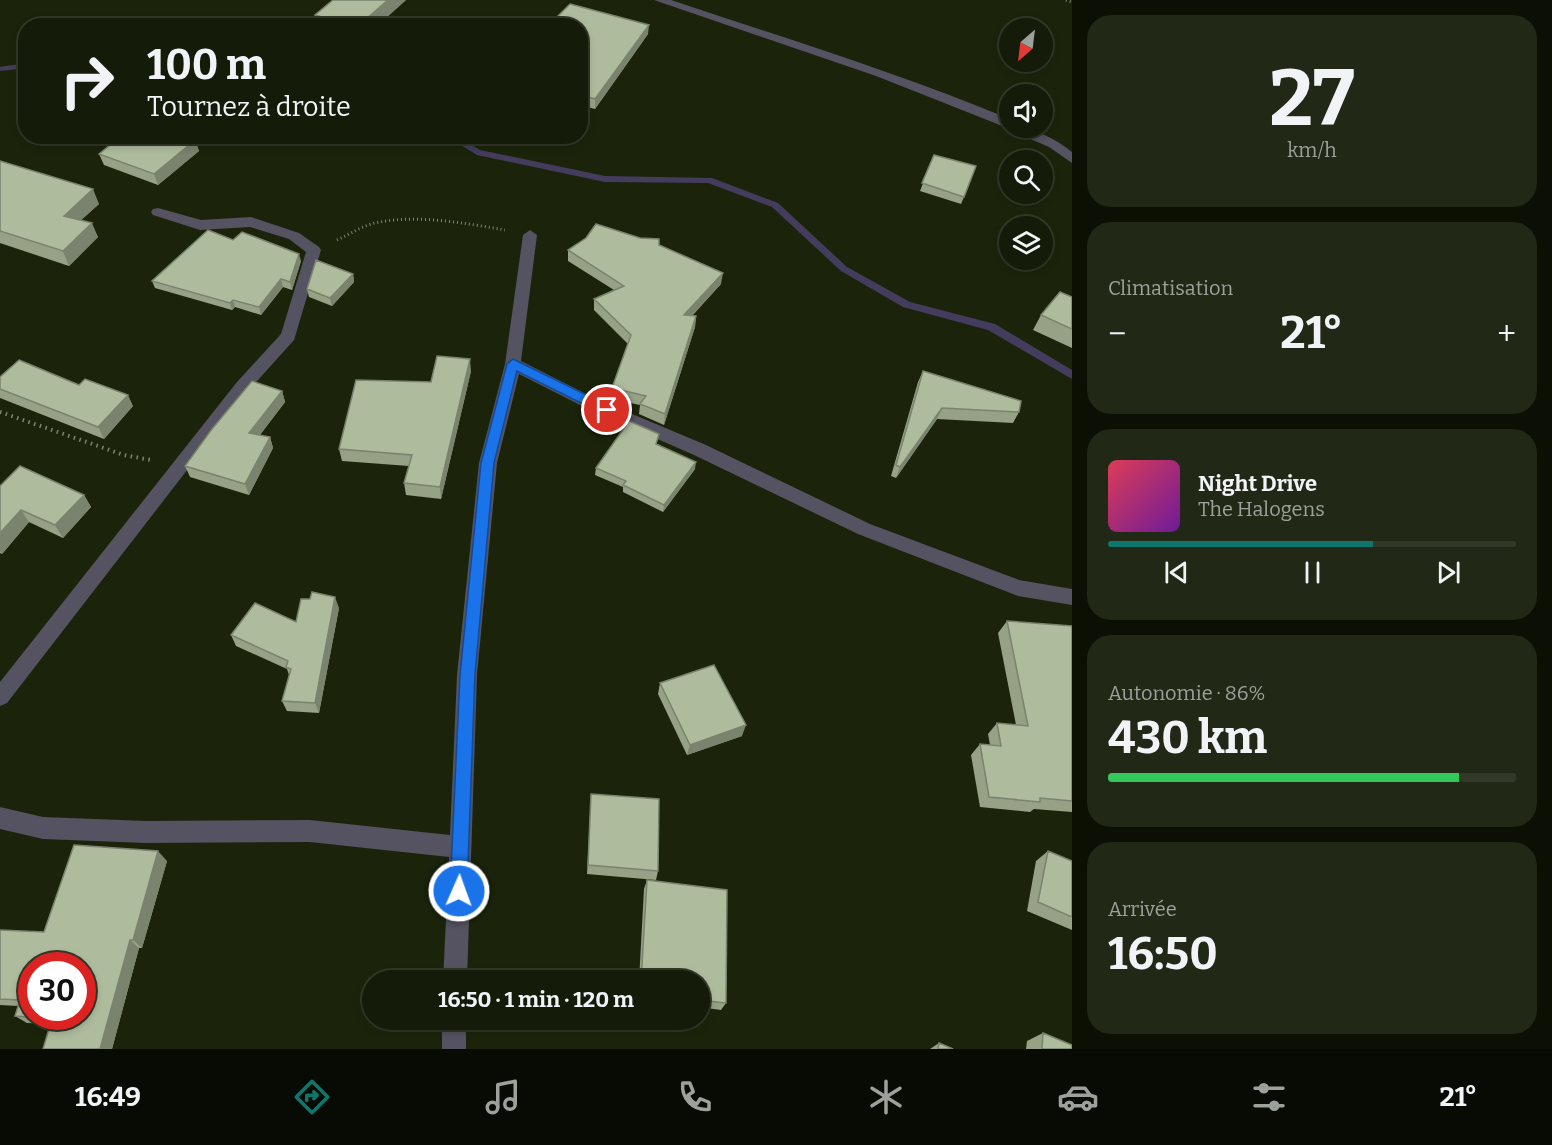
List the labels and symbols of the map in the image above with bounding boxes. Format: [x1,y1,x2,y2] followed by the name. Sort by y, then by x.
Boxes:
[999,18,1053,72] north arrow
[581,384,632,435] pin
[427,859,491,923] position arrow
[18,952,96,1030] speed limit sign: 30

